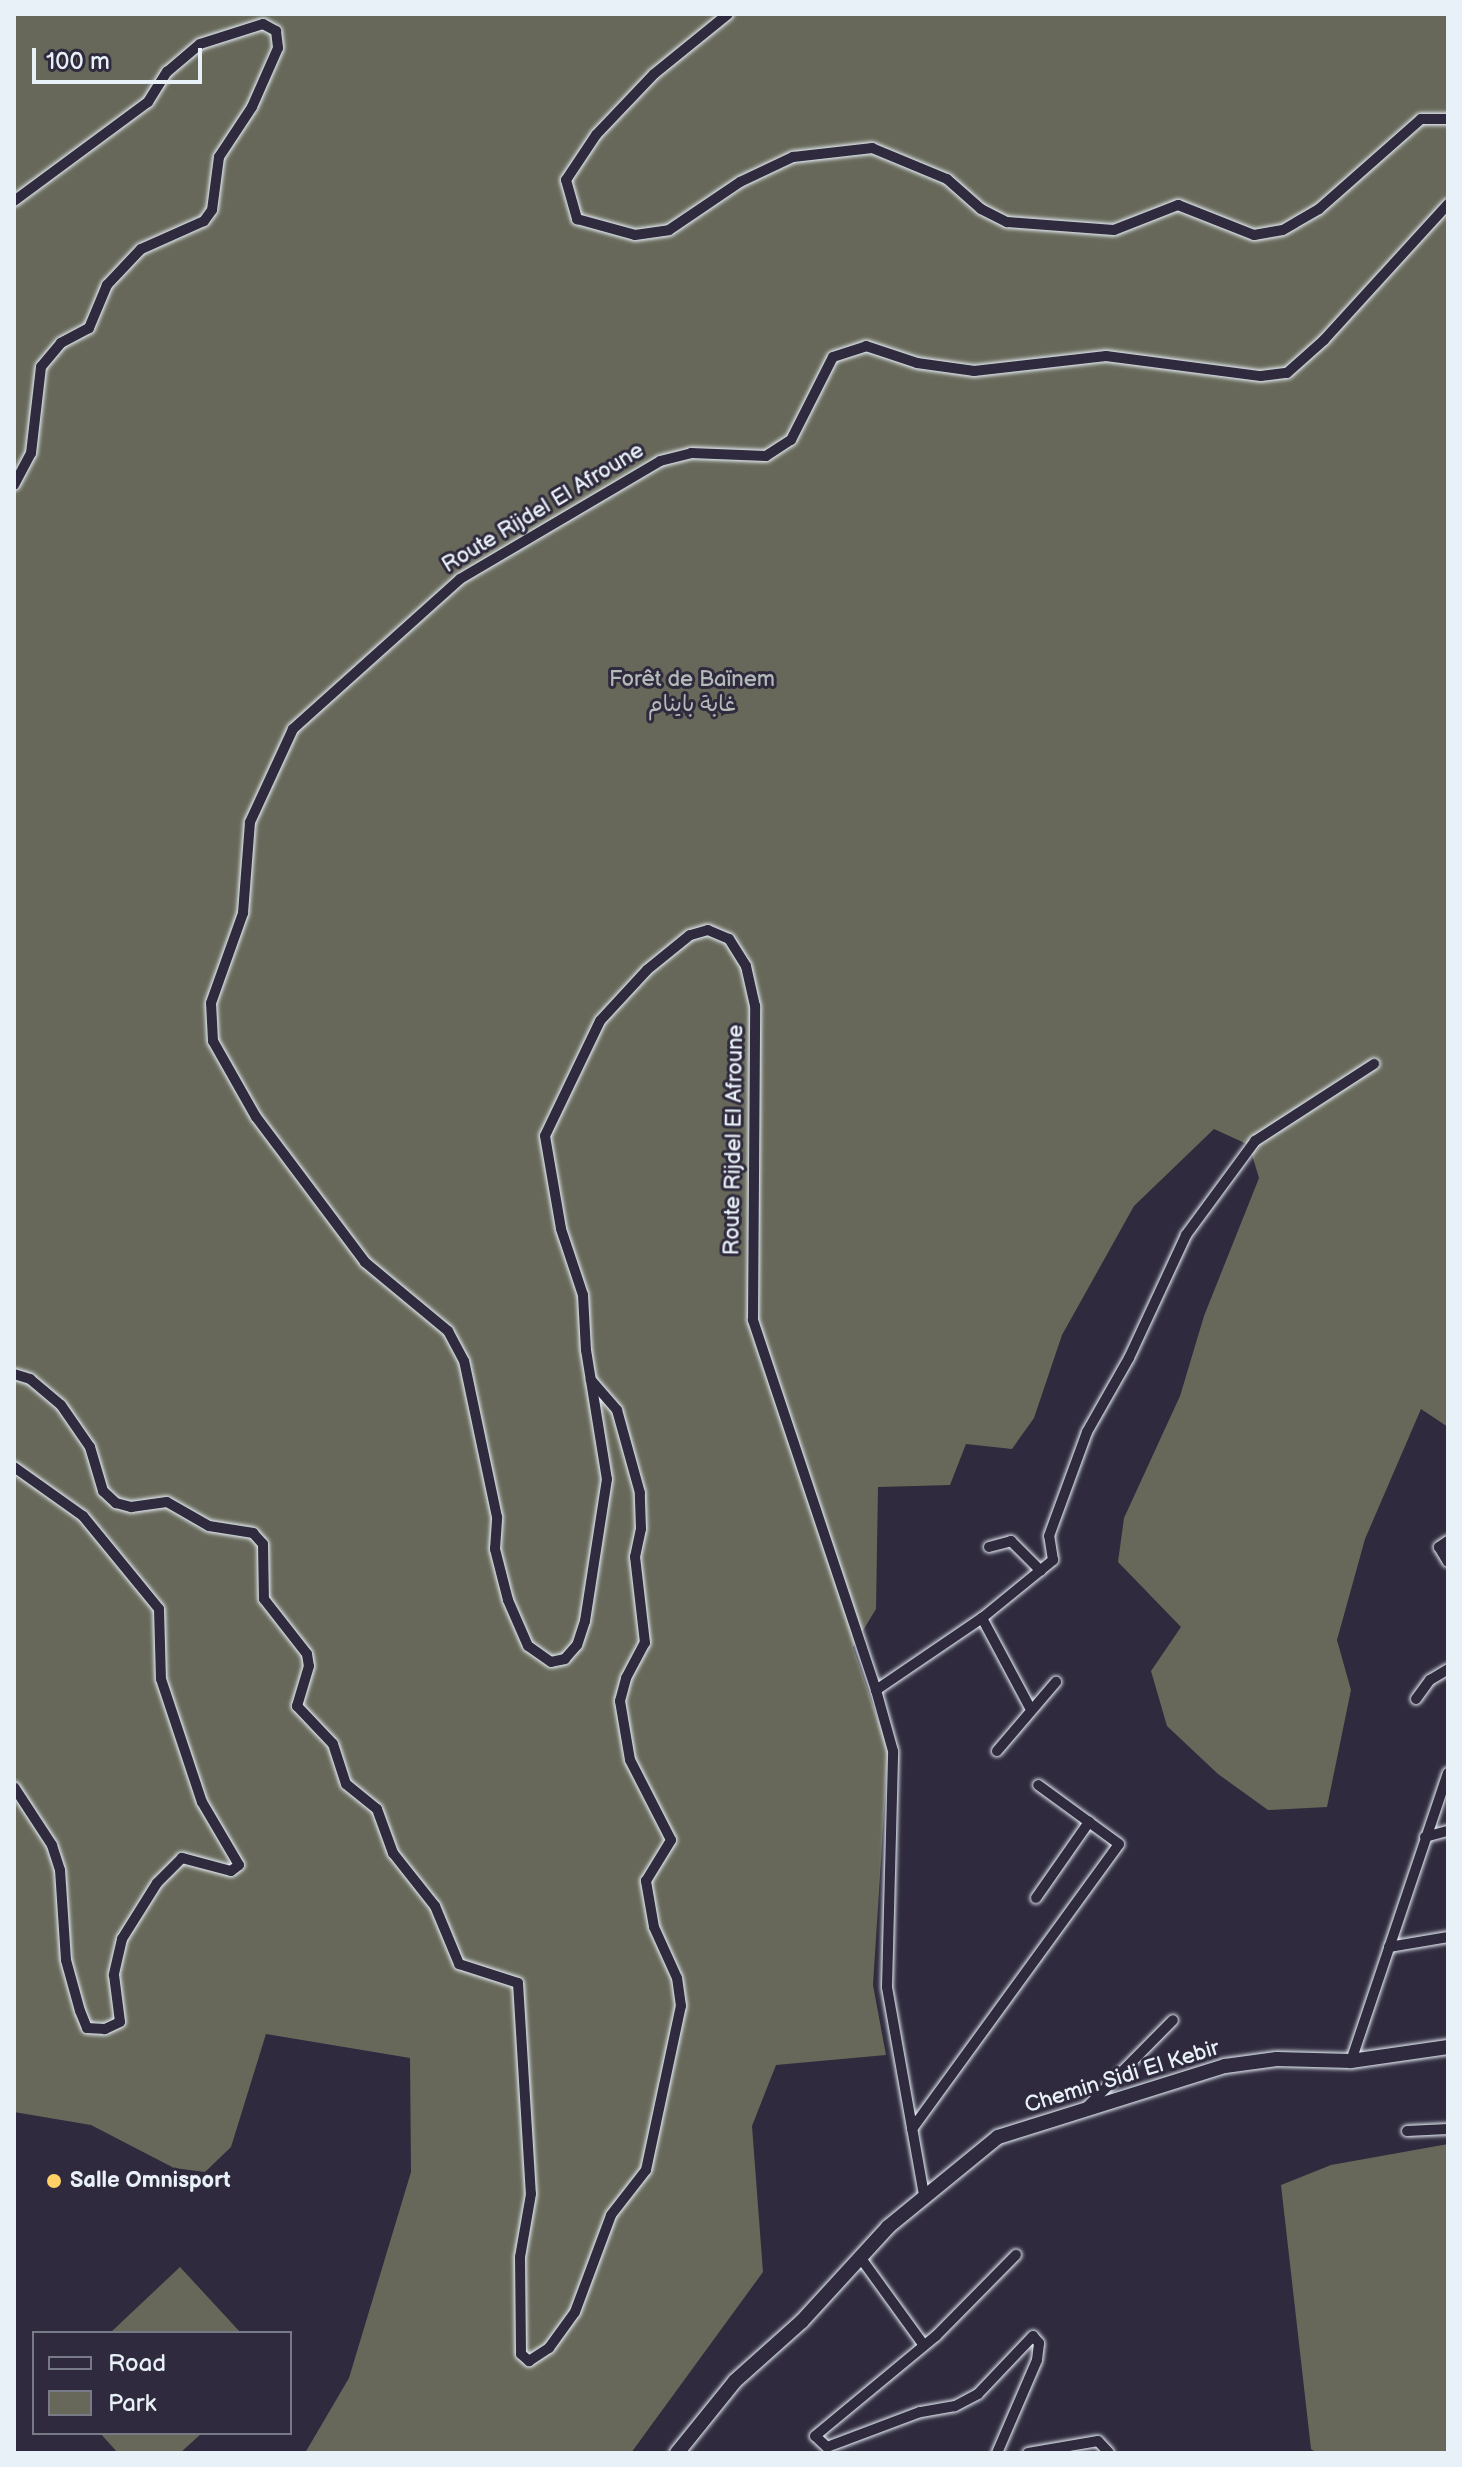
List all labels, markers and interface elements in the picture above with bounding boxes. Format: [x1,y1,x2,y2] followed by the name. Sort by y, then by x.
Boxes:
[36,32,206,82] scale bar
[46,47,110,76] text: 100 m
[437,437,649,579] street label: Route Rijdel El Afroune
[609,666,775,718] park label: Forêt de Baïnem غابة باينام
[719,1024,749,1256] street label: Route Rijdel El Afroune
[1021,2035,1223,2119] street label: Chemin Sidi El Kebir
[70,2168,231,2194] place label: Salle Omnisport
[45,2172,63,2190] marker: Salle Omnisport
[32,2331,292,2435] legend
[108,2349,166,2378] text: Road
[108,2389,156,2418] text: Park

